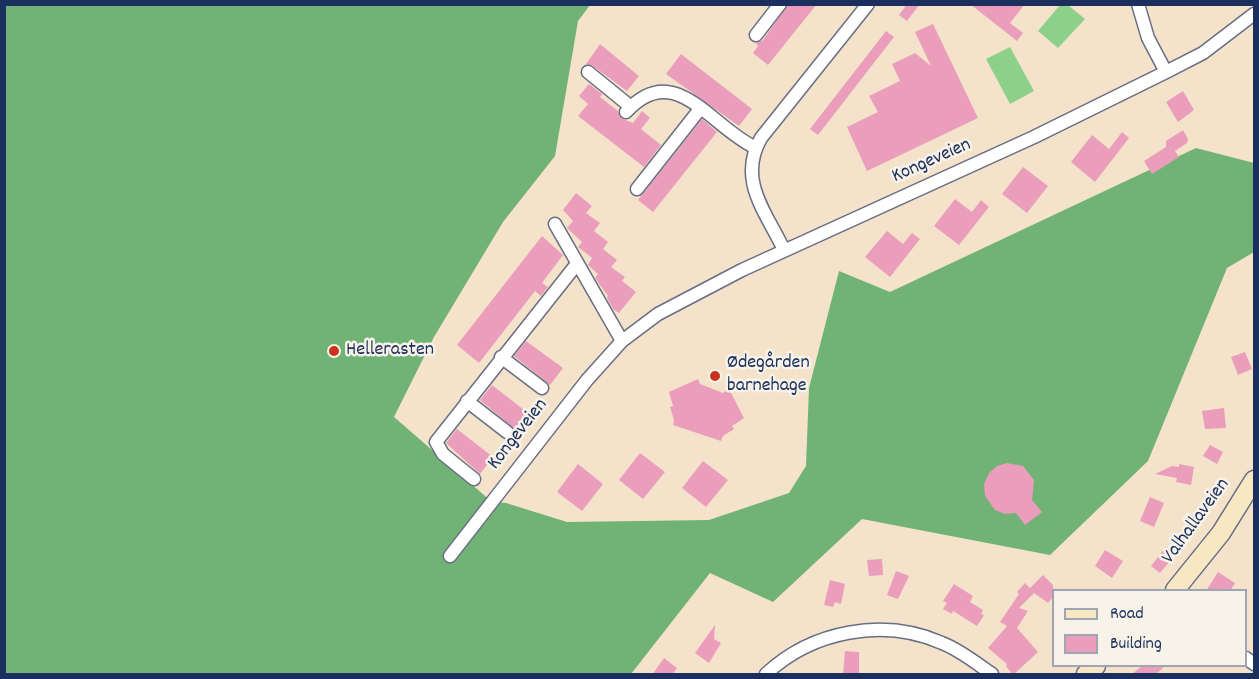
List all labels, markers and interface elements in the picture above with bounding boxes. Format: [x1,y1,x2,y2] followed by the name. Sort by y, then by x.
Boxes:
[889,134,975,190] street label: Kongeveien
[346,339,434,363] place label: Hellerasten
[327,344,341,358] marker: Hellerasten
[727,352,810,399] place label: Ødegården barnehage
[708,369,722,383] marker: Ødegården barnehage
[484,395,554,475] street label: Kongeveien
[1158,474,1236,570] street label: Valhallaveien
[1052,589,1247,667] legend
[1110,602,1144,627] text: Road
[1110,632,1162,657] text: Building

